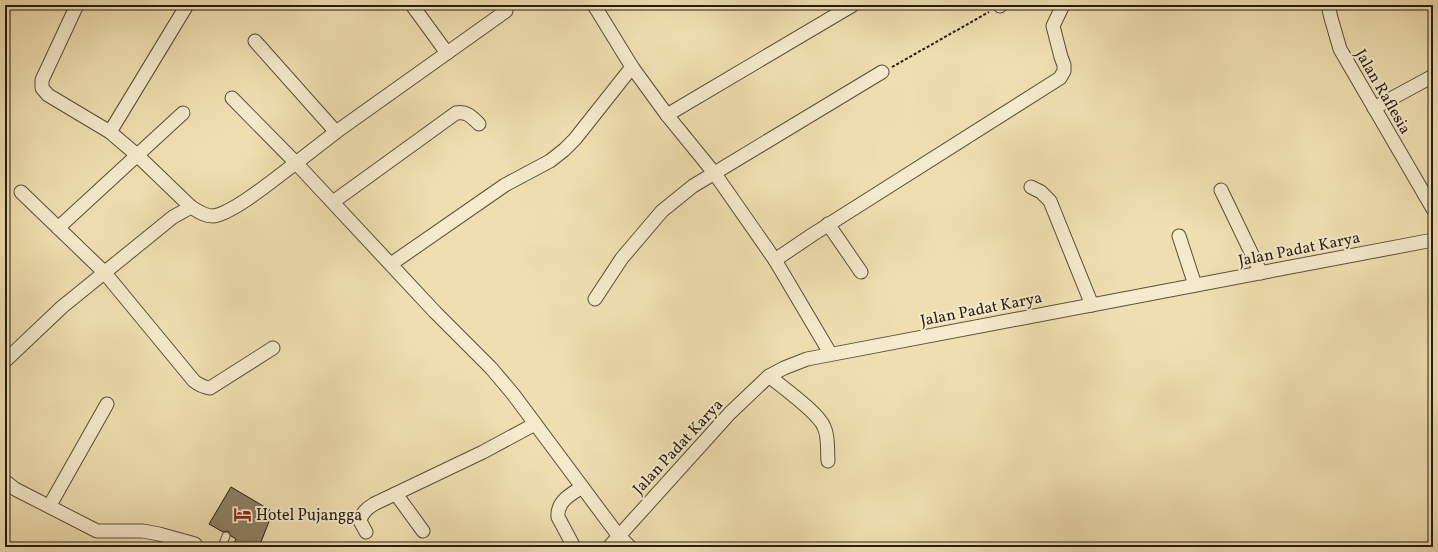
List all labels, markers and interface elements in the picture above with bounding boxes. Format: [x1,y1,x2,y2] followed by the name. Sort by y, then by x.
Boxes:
[1349,45,1416,139] street label: Jalan Raflesia
[1237,227,1362,273] street label: Jalan Padat Karya
[919,287,1044,333] street label: Jalan Padat Karya
[628,395,729,500] street label: Jalan Padat Karya
[233,504,253,524] hotel icon: Hotel Pujangga
[256,505,362,527] place label: Hotel Pujangga

